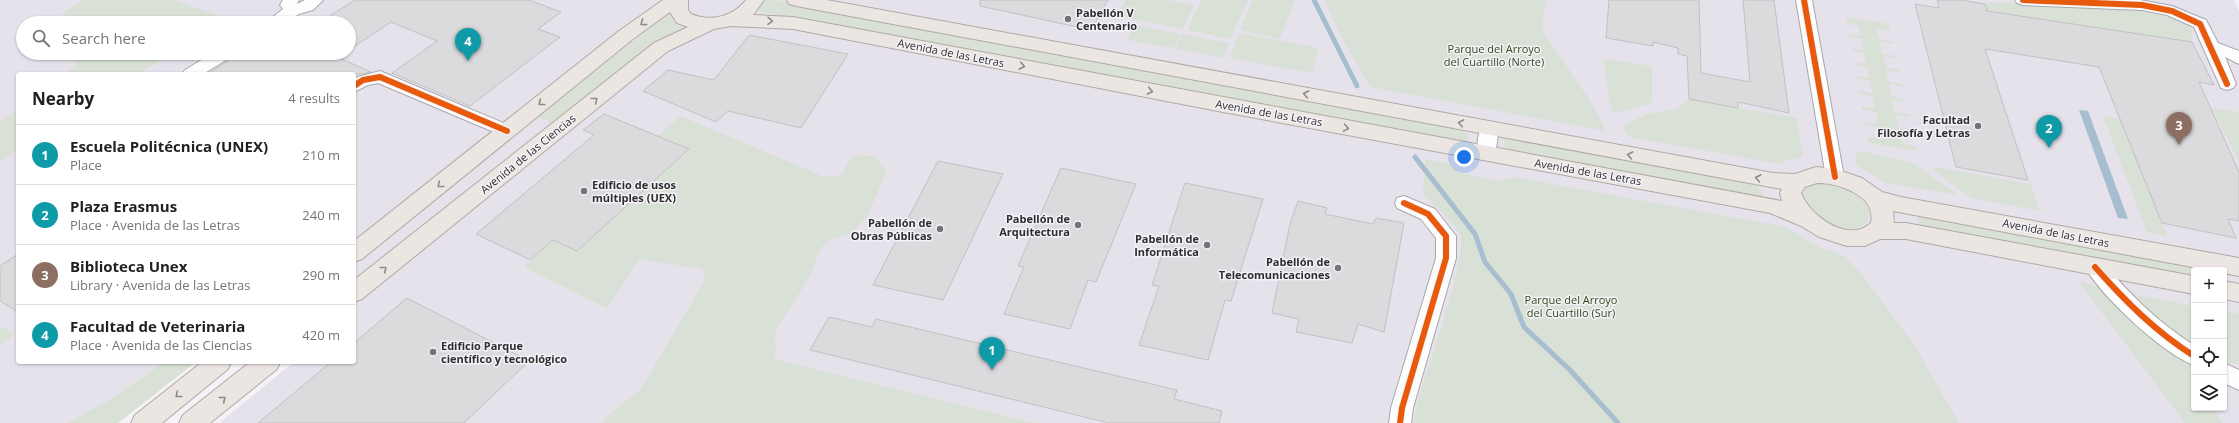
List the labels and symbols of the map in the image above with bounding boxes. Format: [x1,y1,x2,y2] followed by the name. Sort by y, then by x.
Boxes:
[1076,5,1137,33] place label: Pabellón V Centenario
[1063,14,1073,24] marker: Pabellón V Centenario
[767,16,773,25] one-way arrow
[641,18,648,25] one-way arrow
[455,28,481,61] pin: 4
[897,35,1006,70] street label: Avenida de las Letras
[1444,41,1544,69] park label: Parque del Arroyo del Cuartillo (Norte)
[1019,62,1025,70] one-way arrow
[1147,86,1153,95] one-way arrow
[1303,90,1309,99] one-way arrow
[1214,96,1324,129] street label: Avenida de las Letras
[591,98,598,105] one-way arrow
[539,99,546,106] one-way arrow
[477,110,579,197] street label: Avenida de las Ciencias
[1877,112,1971,140] place label: Facultad Filosofía y Letras
[2166,112,2192,145] pin: 3
[2036,115,2062,148] pin: 2
[1458,119,1464,128] one-way arrow
[1973,121,1983,131] marker: Facultad Filosofía y Letras
[1343,123,1349,131] one-way arrow
[1454,147,1474,167] your location
[1627,151,1634,159] one-way arrow
[1533,155,1643,188] street label: Avenida de las Letras
[1755,175,1761,183] one-way arrow
[592,177,677,205] place label: Edificio de usos múltiples (UEX)
[437,180,444,187] one-way arrow
[579,186,589,196] marker: Edificio de usos múltiples (UEX)
[999,211,1070,239] place label: Pabellón de Arquitectura
[851,215,933,243] place label: Pabellón de Obras Públicas
[2002,215,2111,250] street label: Avenida de las Letras
[1073,220,1083,230] marker: Pabellón de Arquitectura
[935,224,945,234] marker: Pabellón de Obras Públicas
[1134,231,1199,259] place label: Pabellón de Informática
[1202,240,1212,250] marker: Pabellón de Informática
[1219,254,1331,282] place label: Pabellón de Telecomunicaciones
[1333,263,1343,273] marker: Pabellón de Telecomunicaciones
[380,267,387,274] one-way arrow
[1525,292,1618,320] park label: Parque del Arroyo del Cuartillo (Sur)
[979,337,1005,370] pin: 1
[441,338,567,366] place label: Edificio Parque científico y tecnológico
[428,347,438,357] marker: Edificio Parque científico y tecnológico
[176,391,183,398] one-way arrow
[218,396,225,403] one-way arrow

